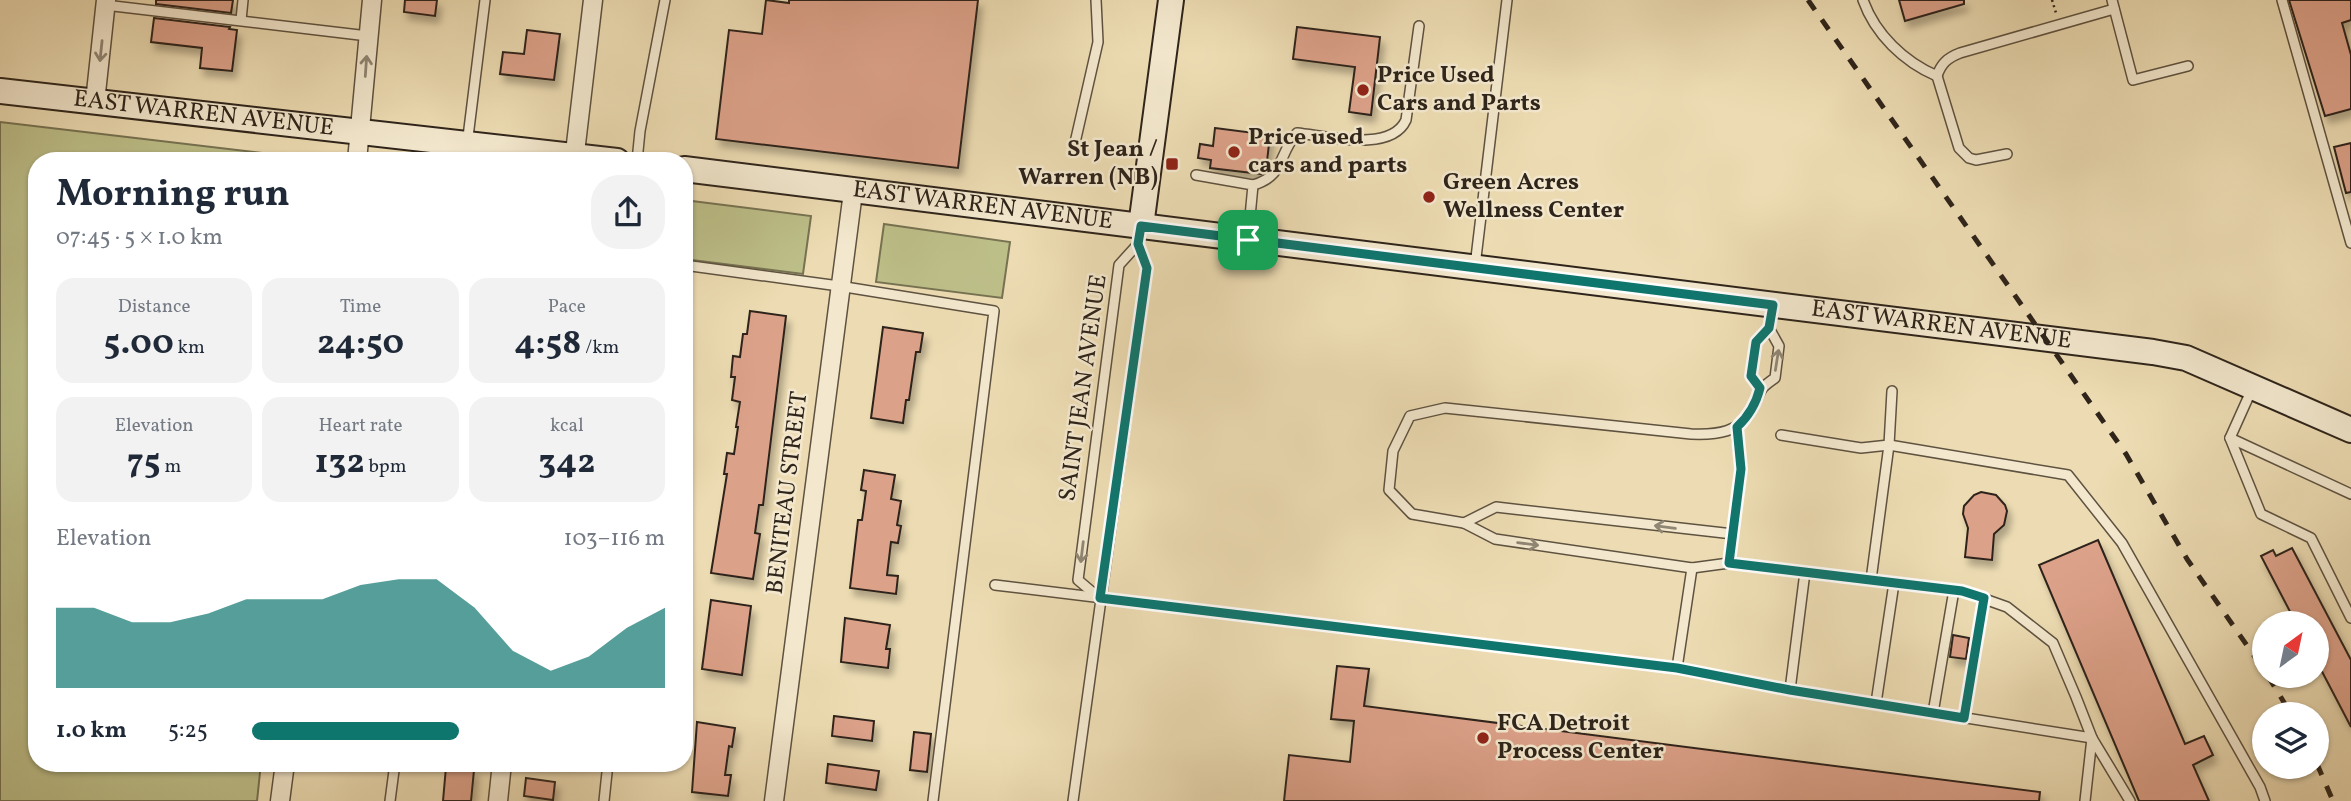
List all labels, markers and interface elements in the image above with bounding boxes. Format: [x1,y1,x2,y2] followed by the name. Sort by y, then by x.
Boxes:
[94,39,107,62] one-way arrow
[360,55,373,78] one-way arrow
[1377,59,1541,121] place label: Price Used Cars and Parts
[72,82,336,146] street label: EAST WARREN AVENUE
[1355,82,1371,98] marker: Price Used Cars and Parts
[1248,121,1407,183] place label: Price used cars and parts
[1018,133,1158,195] place label: St Jean / Warren (NB)
[1226,144,1242,160] marker: Price used cars and parts
[1164,156,1180,172] marker: St Jean / Warren (NB)
[1443,166,1624,228] place label: Green Acres Wellness Center
[56,169,290,222] text: Morning run
[851,173,1115,239] street label: EAST WARREN AVENUE
[591,175,665,249] button: share
[1421,189,1437,205] marker: Green Acres Wellness Center
[1218,210,1278,270] pin
[1229,221,1267,259] icon: arrive
[56,222,223,254] text: 07:45 · 5 × 1.0 km
[1051,272,1117,504] street label: SAINT JEAN AVENUE
[1809,293,2073,359] street label: EAST WARREN AVENUE
[118,294,191,320] text: Distance
[340,294,381,320] text: Time
[548,294,586,320] text: Pace
[104,320,174,368] text: 5.00
[317,320,404,368] text: 24:50
[514,320,581,368] text: 4:58
[174,335,205,361] text: km
[581,335,619,361] text: /km
[1771,349,1784,372] one-way arrow
[759,390,817,596] street label: BENITEAU STREET
[115,413,194,439] text: Elevation
[319,413,402,439] text: Heart rate
[550,413,584,439] text: kcal
[127,439,161,487] text: 75
[314,439,365,487] text: 132
[538,439,595,487] text: 342
[161,454,181,480] text: m
[365,454,407,480] text: bpm
[1654,520,1677,533] one-way arrow
[56,523,152,555] text: Elevation
[564,523,665,555] text: 103–116 m
[1516,538,1539,551] one-way arrow
[1075,540,1088,562] one-way arrow
[2252,611,2329,688] north arrow
[2252,611,2329,779] map controls
[2252,702,2329,779] button: layers
[1497,707,1664,769] place label: FCA Detroit Process Center
[56,715,127,747] text: 1.0 km
[168,715,208,747] text: 5:25
[1475,730,1491,746] marker: FCA Detroit Process Center

